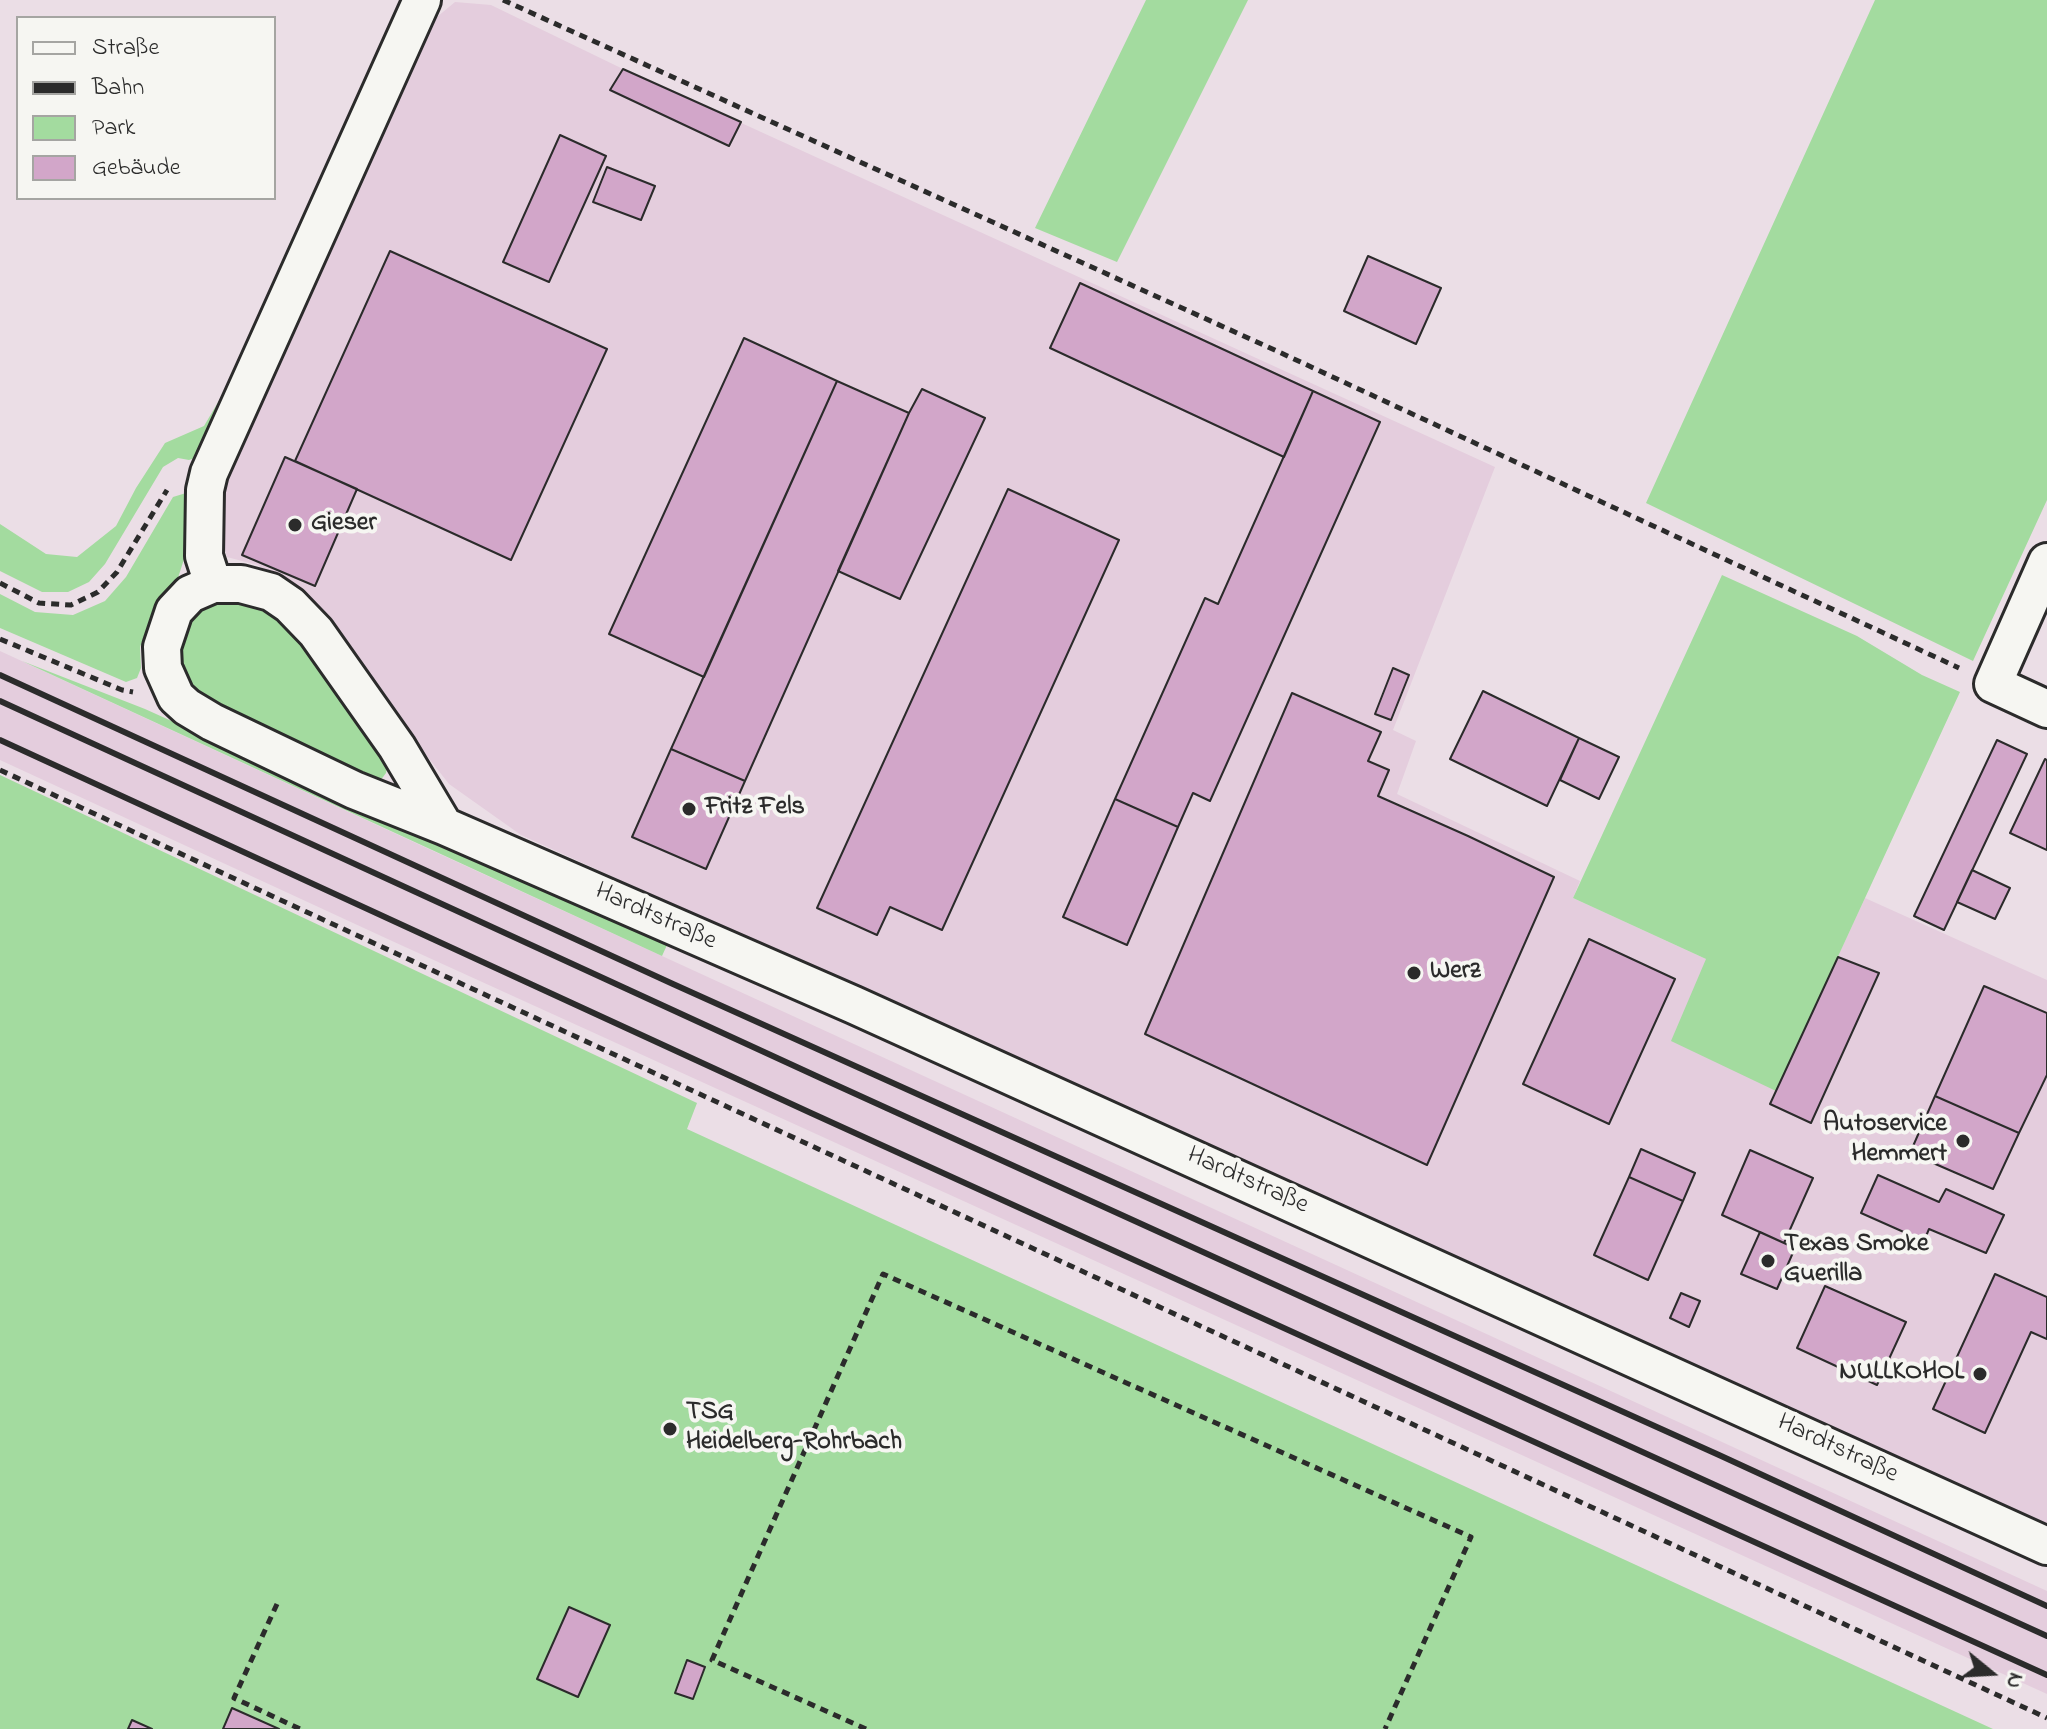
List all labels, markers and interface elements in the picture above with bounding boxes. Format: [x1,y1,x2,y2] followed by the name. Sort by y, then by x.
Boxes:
[16,16,276,200] legend
[92,31,159,66] text: Straße
[92,71,144,106] text: Bahn
[92,111,135,146] text: Park
[92,151,181,186] text: Gebäude
[311,509,377,541] place label: Gieser
[286,516,304,534] marker: Gieser
[705,793,805,825] place label: Fritz Fels
[680,800,698,818] marker: Fritz Fels
[589,877,721,959] street label: Hardtstraße
[1430,957,1481,989] place label: Werz
[1405,964,1423,982] marker: Werz
[1823,1110,1947,1172] place label: Autoservice Hemmert
[1954,1132,1972,1150] marker: Autoservice Hemmert
[1181,1141,1313,1223] street label: Hardtstraße
[1784,1230,1929,1292] place label: Texas Smoke Guerilla
[1759,1252,1777,1270] marker: Texas Smoke Guerilla
[1839,1358,1964,1390] place label: NULLKOHOL
[1971,1365,1989,1383] marker: NULLKOHOL
[686,1398,902,1460] place label: TSG Heidelberg-Rohrbach
[1772,1408,1902,1492] street label: Hardtstraße
[661,1420,679,1438] marker: TSG Heidelberg-Rohrbach
[1951,1633,2031,1713] north arrow
[1996,1668,2031,1692] text: N

